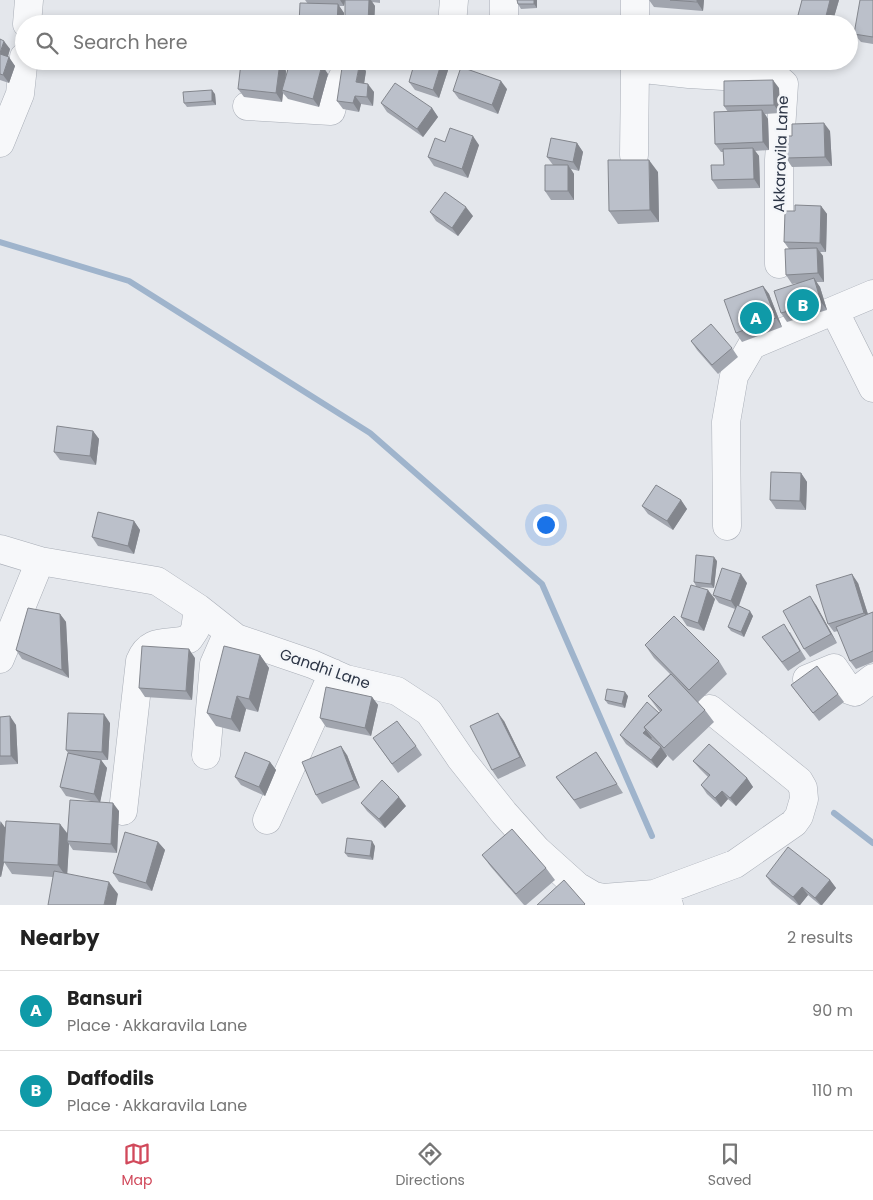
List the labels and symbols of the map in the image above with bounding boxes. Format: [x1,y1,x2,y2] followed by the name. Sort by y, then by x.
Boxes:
[768,95,793,213] street label: Akkaravila Lane
[787,286,819,324] pin: B
[740,299,772,337] pin: A
[533,512,559,538] your location
[277,643,373,694] street label: Gandhi Lane

